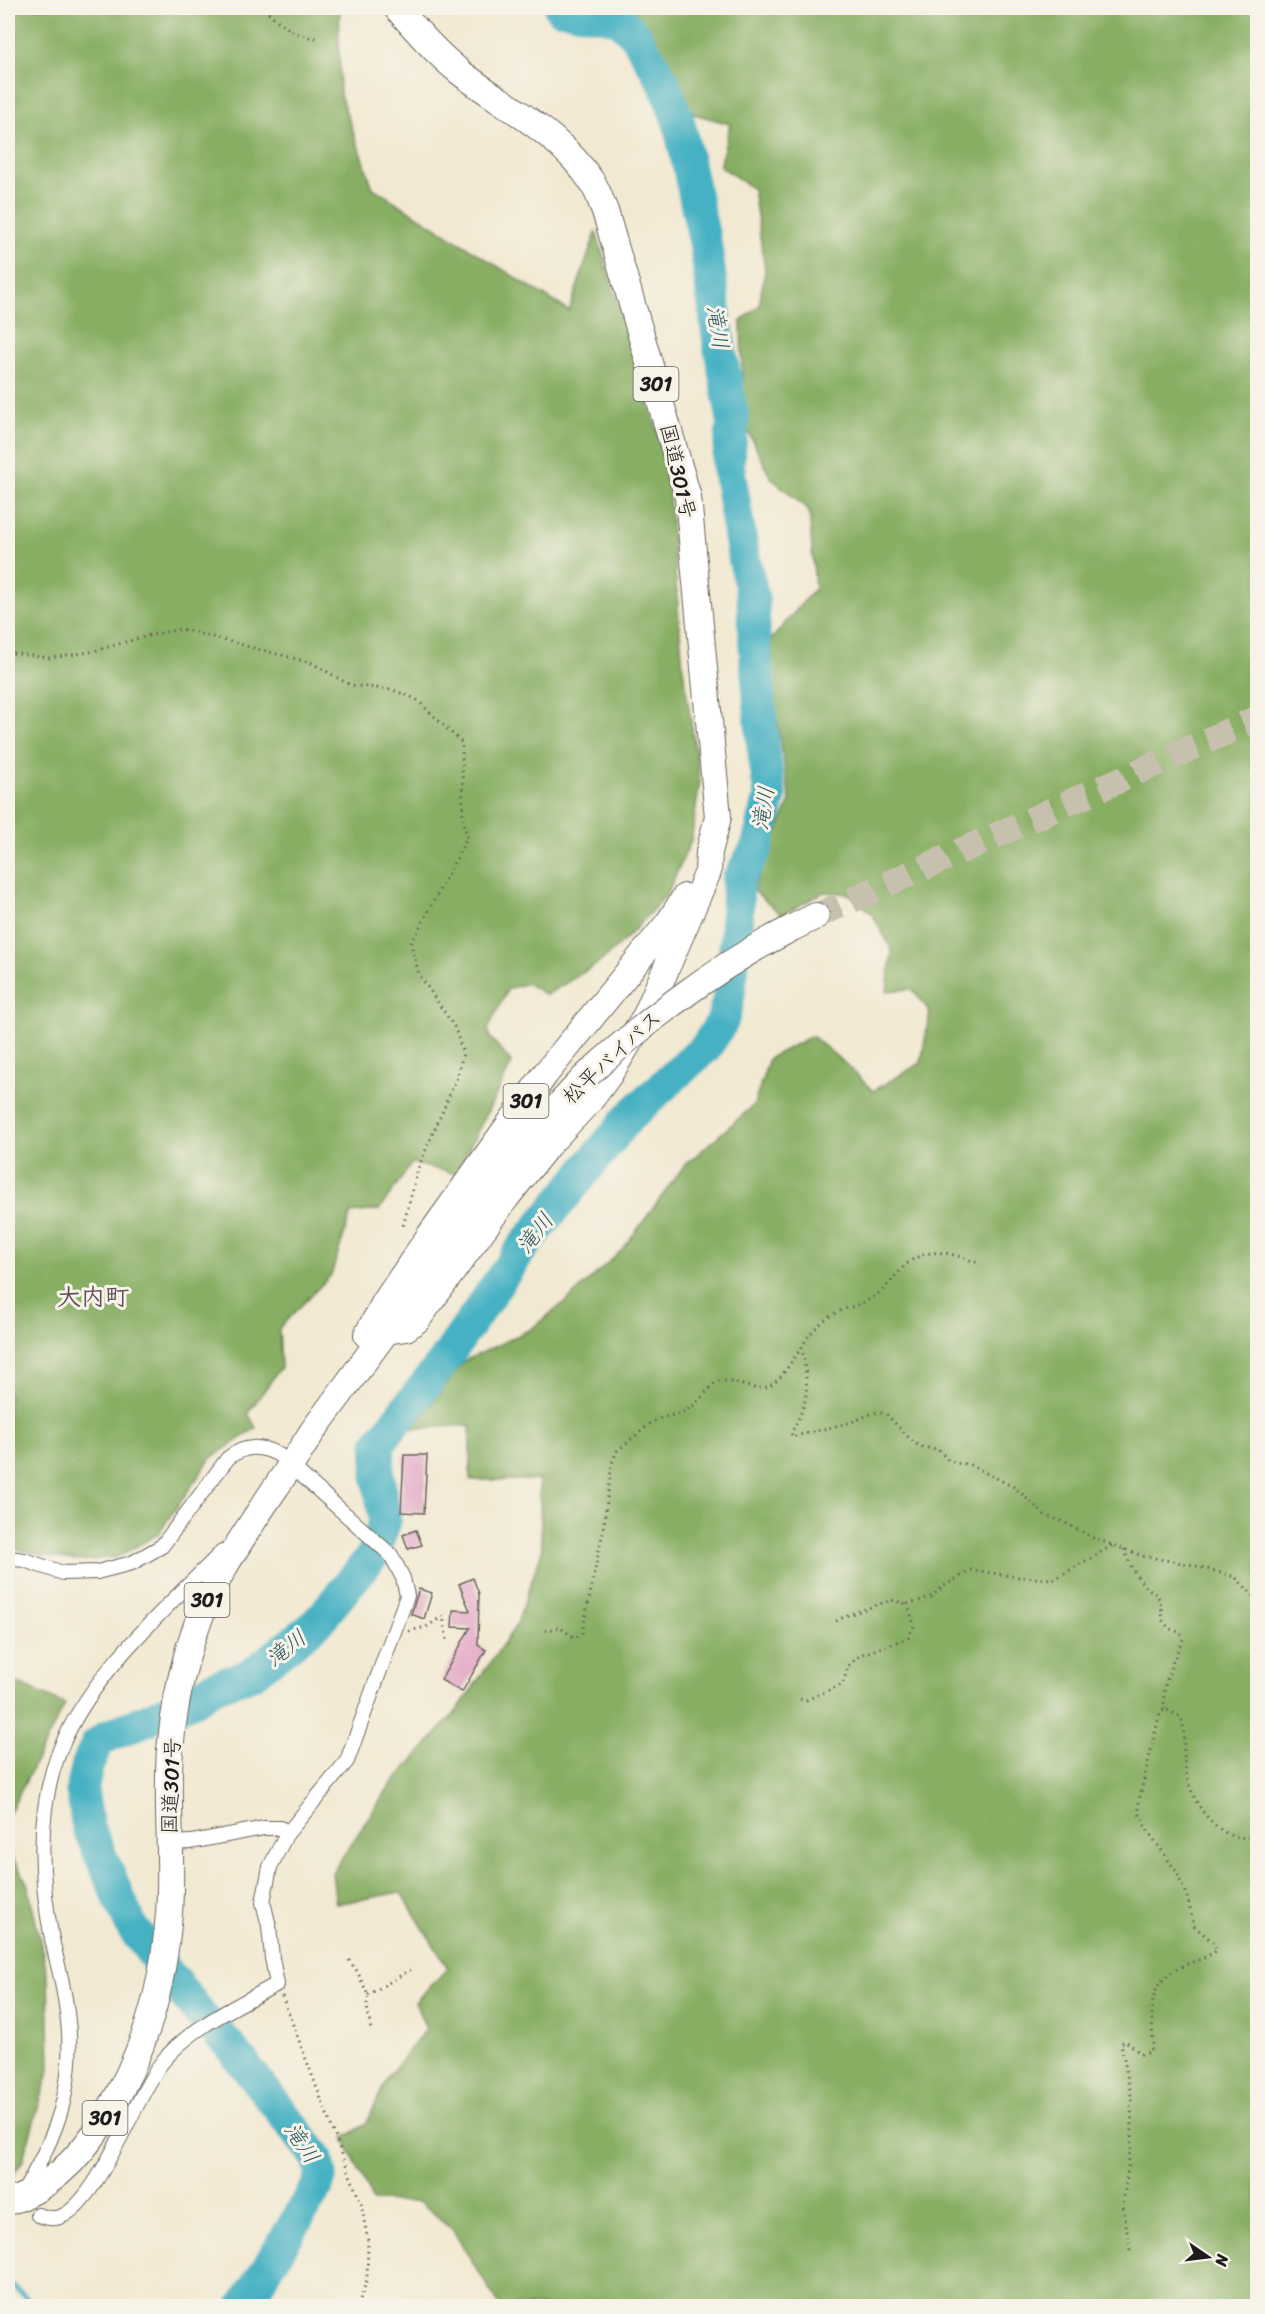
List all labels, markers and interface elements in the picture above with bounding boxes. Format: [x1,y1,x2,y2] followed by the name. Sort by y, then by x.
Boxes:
[695,302,741,352] water label: 滝川
[634,367,678,401] road number: 301
[649,420,707,522] street label: 国道301号
[740,783,786,833] water label: 滝川
[553,1000,671,1114] street label: 松平バイパス
[504,1084,548,1118] road number: 301
[506,1204,564,1262] water label: 滝川
[57,1276,129,1318] district label: 大内町
[184,1583,230,1617] road number: 301
[257,1619,315,1677] water label: 滝川
[150,1737,192,1835] street label: 国道301号
[82,2101,128,2135] road number: 301
[274,2114,330,2172] water label: 滝川
[1178,2227,1238,2287] north arrow
[1206,2251,1238,2270] text: N

